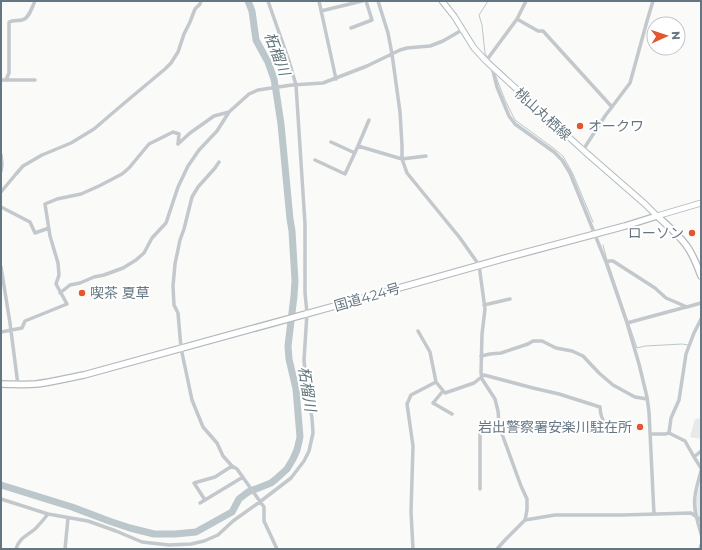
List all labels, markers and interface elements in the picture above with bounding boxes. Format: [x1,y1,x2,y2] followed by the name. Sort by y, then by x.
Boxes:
[646,16,686,56] north arrow
[261,29,295,80] water label: 柘榴川
[669,31,683,40] text: N
[511,84,575,144] street label: 桃山丸栖線
[588,117,644,135] place label: オークワ
[575,121,585,131] marker: オークワ
[628,224,684,242] place label: ローソン
[687,228,697,238] marker: ローソン
[332,279,402,315] street label: 国道424号
[90,284,150,302] place label: 喫茶 夏草
[77,288,87,298] marker: 喫茶 夏草
[295,365,321,415] water label: 柘榴川
[478,418,632,436] place label: 岩出警察署安楽川駐在所
[635,422,645,432] marker: 岩出警察署安楽川駐在所

